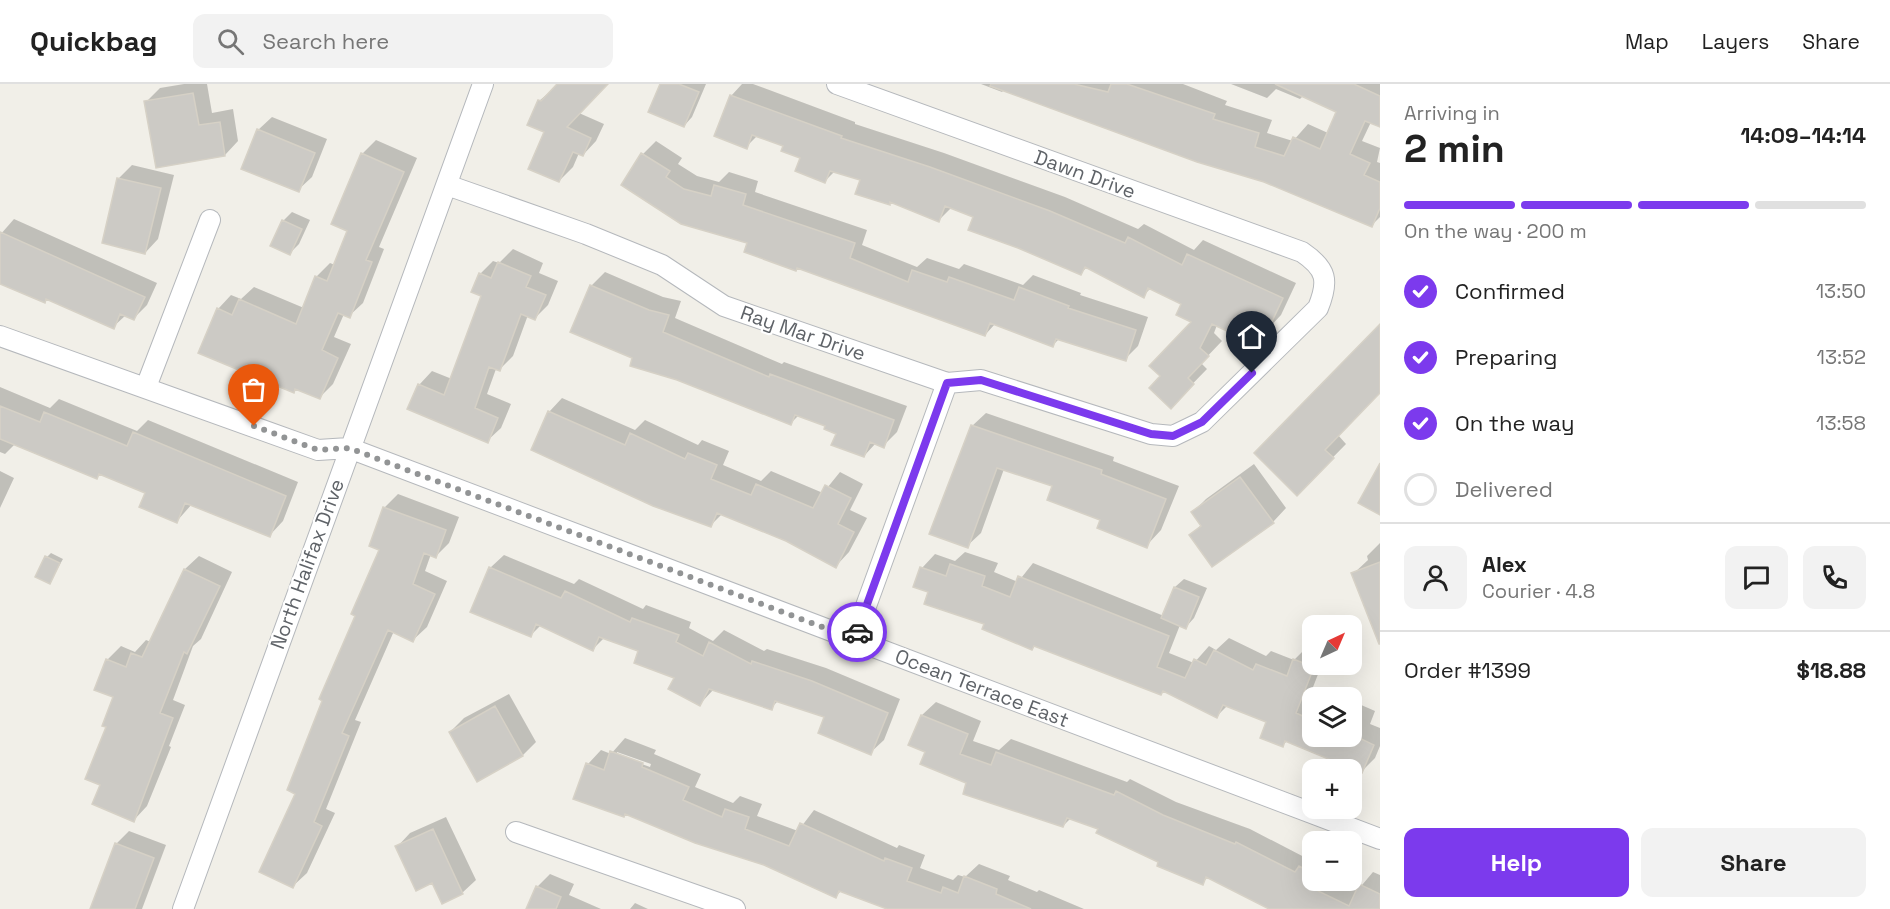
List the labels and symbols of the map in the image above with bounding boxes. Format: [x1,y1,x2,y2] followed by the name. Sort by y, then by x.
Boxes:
[1031,144,1139,204] street label: Dawn Drive
[737,299,869,367] street label: Ray Mar Drive
[1226,311,1277,373] pin
[228,364,279,426] pin
[264,475,350,653] street label: North Halifax Drive
[827,602,887,662] courier
[1302,615,1362,675] north arrow
[891,643,1073,733] street label: Ocean Terrace East

